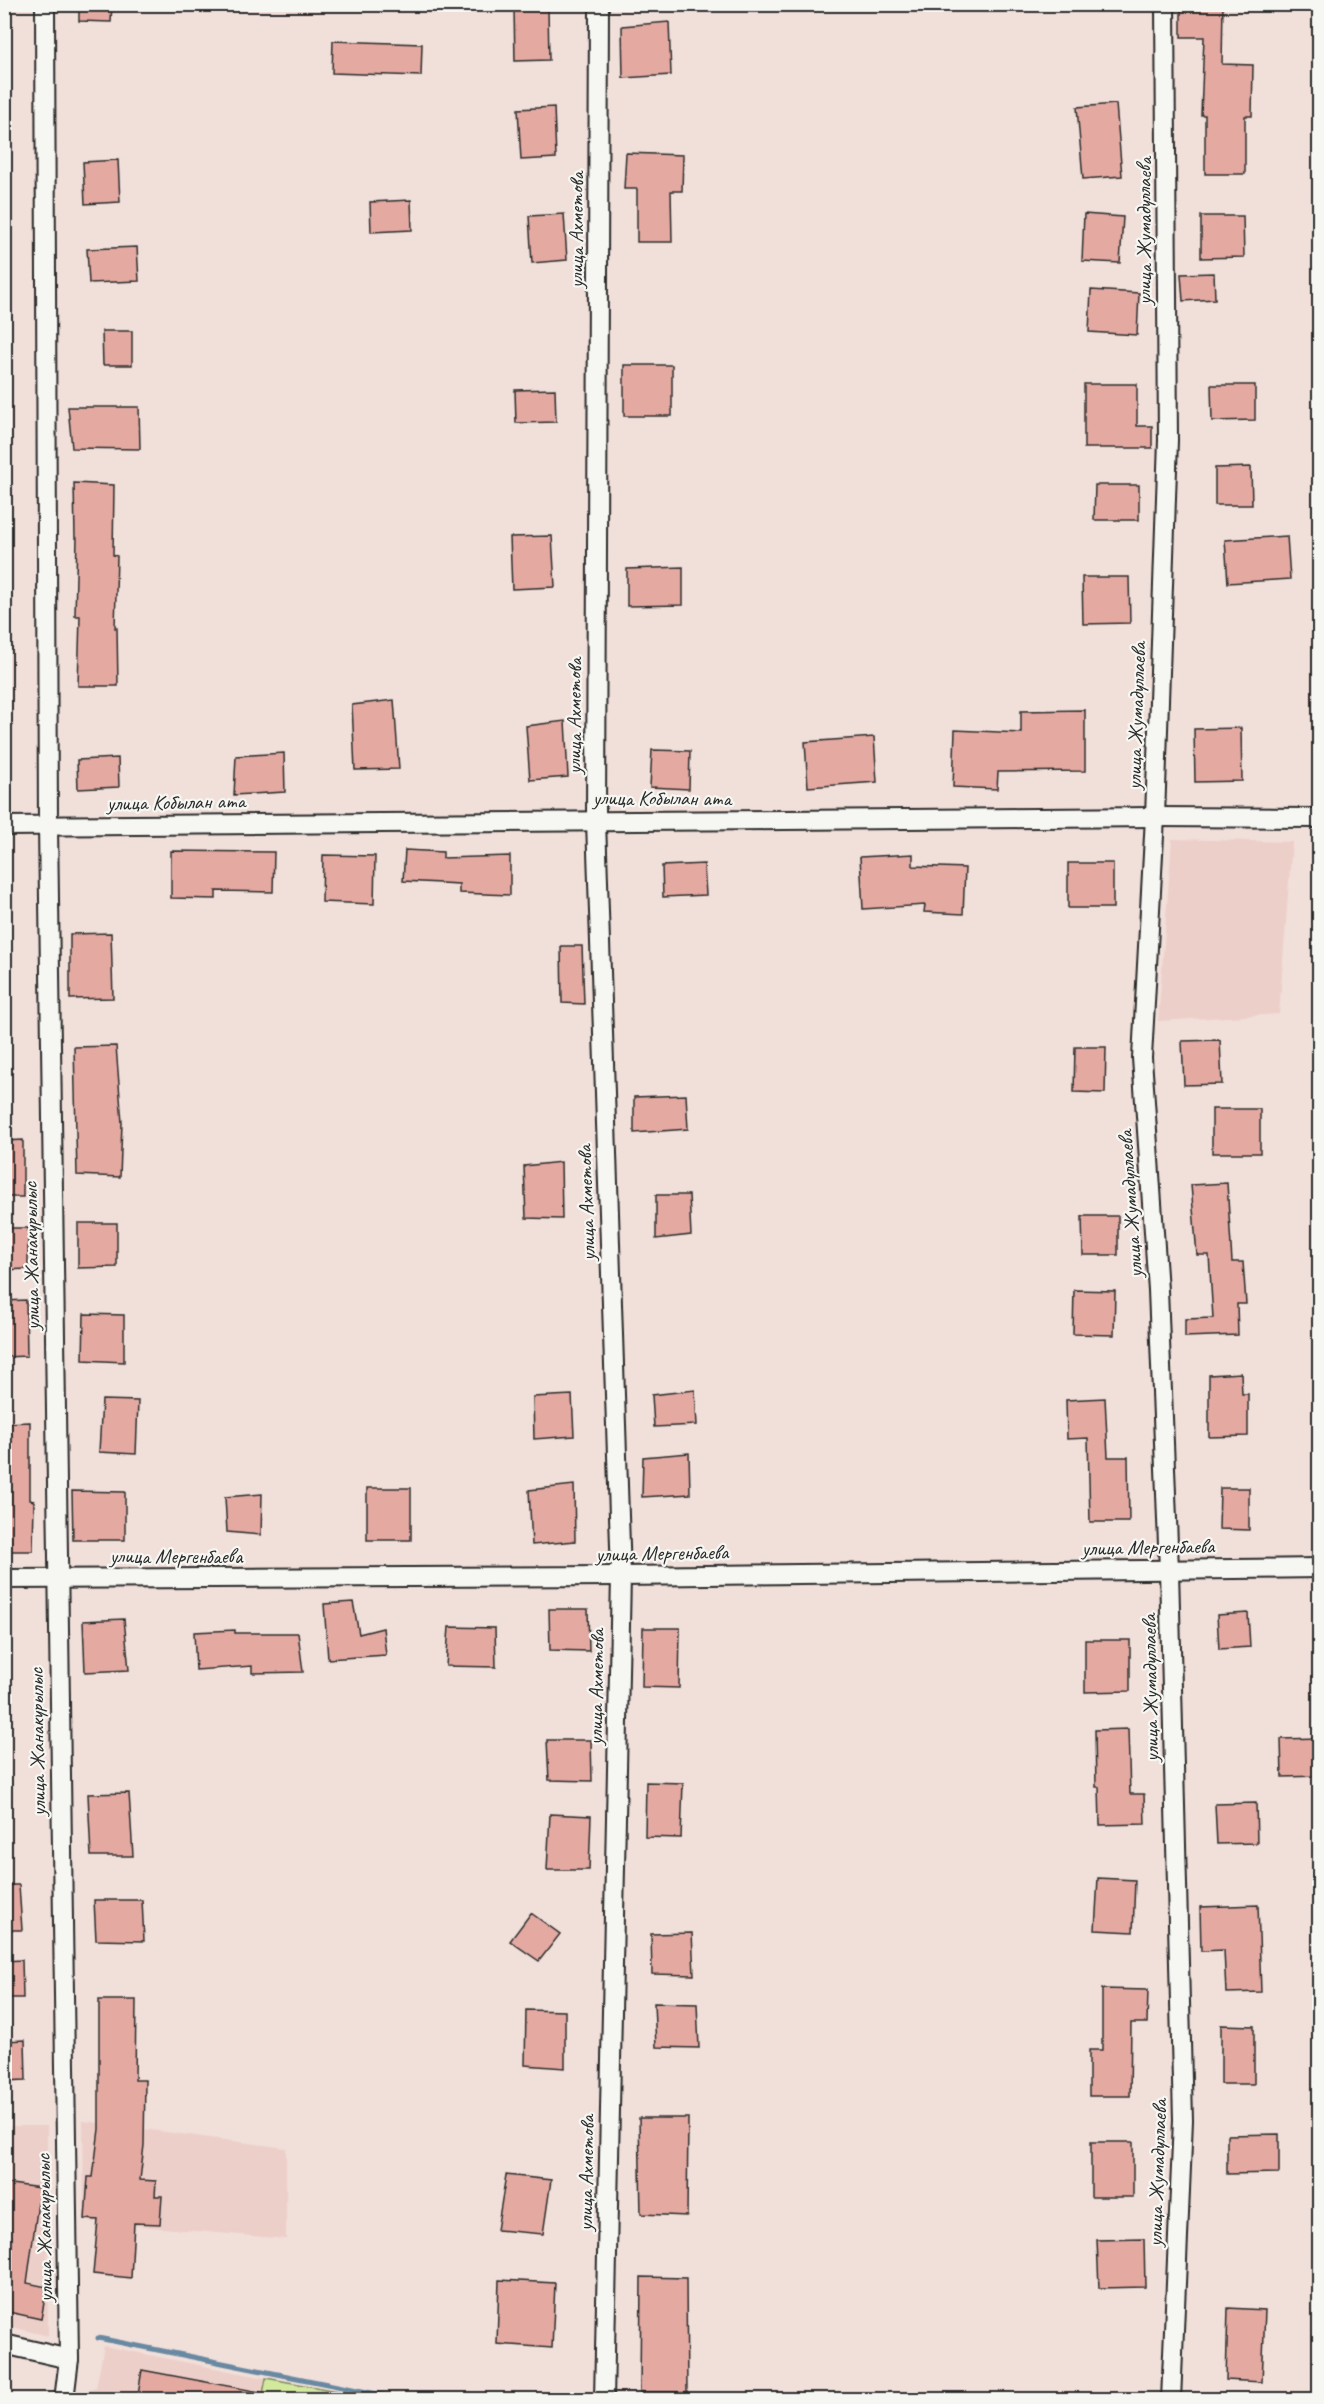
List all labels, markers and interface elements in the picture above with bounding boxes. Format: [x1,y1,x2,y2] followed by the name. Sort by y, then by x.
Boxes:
[1131,155,1157,307] street label: улица Жумадуллаева
[563,170,589,290] street label: улица Ахметова
[1120,639,1152,792] street label: улица Жумадуллаева
[561,656,587,776] street label: улица Ахметова
[591,785,734,811] street label: улица Кобылан ата
[105,788,248,816] street label: улица Кобылан ата
[1112,1127,1148,1281] street label: улица Жумадуллаева
[571,1142,601,1264] street label: улица Ахметова
[17,1180,45,1332] street label: улица Жанакурылыс
[1079,1533,1216,1561] street label: улица Мергенбаева
[593,1539,730,1567] street label: улица Мергенбаева
[108,1543,244,1569] street label: улица Мергенбаева
[1136,1611,1164,1764] street label: улица Жумадуллаева
[582,1626,610,1747] street label: улица Ахметова
[23,1666,51,1818] street label: улица Жанакурылыс
[1141,2096,1173,2249] street label: улица Жумадуллаева
[572,2112,600,2233] street label: улица Ахметова
[30,2152,58,2304] street label: улица Жанакурылыс

